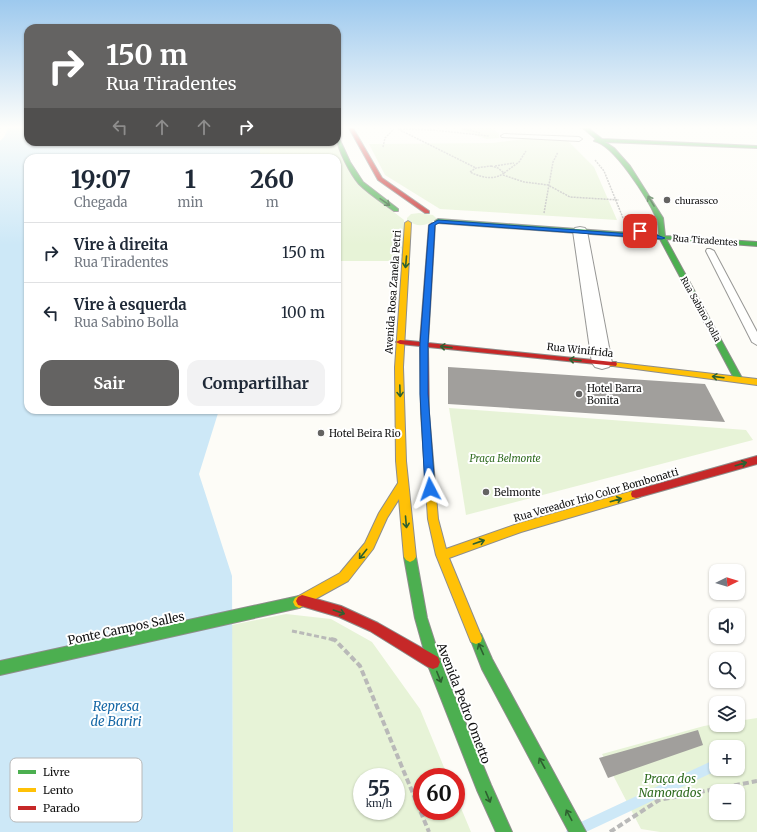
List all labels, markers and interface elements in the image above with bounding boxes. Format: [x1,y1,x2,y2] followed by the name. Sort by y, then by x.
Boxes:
[106,37,188,73] text: 150 m
[40,40,92,92] icon: right
[106,72,237,95] text: Rua Tiradentes
[109,116,131,138] icon: left
[151,116,173,138] icon: ahead
[193,116,215,138] icon: ahead
[235,116,257,138] icon: right
[71,164,131,195] text: 19:07
[185,164,196,195] text: 1
[250,164,294,195] text: 260
[74,194,128,211] text: Chegada
[178,194,203,211] text: min
[266,194,279,211] text: m
[646,195,654,207] one-way arrow
[662,195,672,205] marker: churassco
[675,195,718,206] place label: churassco
[379,198,390,206] one-way arrow
[623,214,657,248] pin
[629,220,651,242] icon: arrive
[382,230,404,355] street label: Avenida Rosa Zanela Petri
[672,232,739,248] street label: Rua Tiradentes
[74,235,168,254] text: Vire à direita
[40,242,62,264] icon: right
[282,243,325,262] text: 150 m
[74,254,168,271] text: Rua Tiradentes
[403,255,410,268] one-way arrow
[679,275,723,344] street label: Rua Sabino Bolla
[74,295,187,314] text: Vire à esquerda
[40,302,62,324] icon: left
[281,303,325,322] text: 100 m
[74,314,179,331] text: Rua Sabino Bolla
[546,340,615,360] street label: Rua Winifrida
[440,343,453,350] one-way arrow
[569,356,582,364] one-way arrow
[40,360,179,406] button: Sair
[187,360,325,406] button: Compartilhar
[712,373,725,381] one-way arrow
[587,382,642,407] place label: Hotel Barra Bonita
[396,384,404,397] one-way arrow
[574,389,584,399] marker: Hotel Barra Bonita
[329,427,401,440] place label: Hotel Beira Rio
[316,428,326,438] marker: Hotel Beira Rio
[469,452,541,465] park label: Praça Belmonte
[735,460,748,467] one-way arrow
[512,465,680,525] street label: Rua Vereador Irio Color Bombonatti
[409,468,451,510] position arrow
[494,486,540,499] place label: Belmonte
[481,487,491,497] marker: Belmonte
[610,495,623,503] one-way arrow
[403,515,410,528] one-way arrow
[472,538,485,545] one-way arrow
[358,548,367,559] one-way arrow
[709,564,745,600] north arrow
[709,564,745,820] map controls
[66,608,186,648] street label: Ponte Campos Salles
[709,608,745,644] button: sound
[333,609,345,617] one-way arrow
[434,639,494,766] street label: Avenida Pedro Ometto
[477,643,484,655] one-way arrow
[709,652,745,688] button: search
[435,670,443,682] one-way arrow
[709,696,745,732] button: layers
[90,698,142,730] water label: Represa de Bariri
[709,740,745,776] button: +
[10,758,142,822] legend
[537,758,545,770] one-way arrow
[43,765,70,779] text: Livre
[413,768,465,820] speed limit sign: 60
[639,771,701,800] park label: Praça dos Namorados
[368,776,390,801] text: 55
[43,783,74,797] text: Lento
[709,784,745,820] button: −
[485,790,492,802] one-way arrow
[366,797,392,810] text: km/h
[43,801,80,815] text: Parado
[565,809,573,821] one-way arrow

